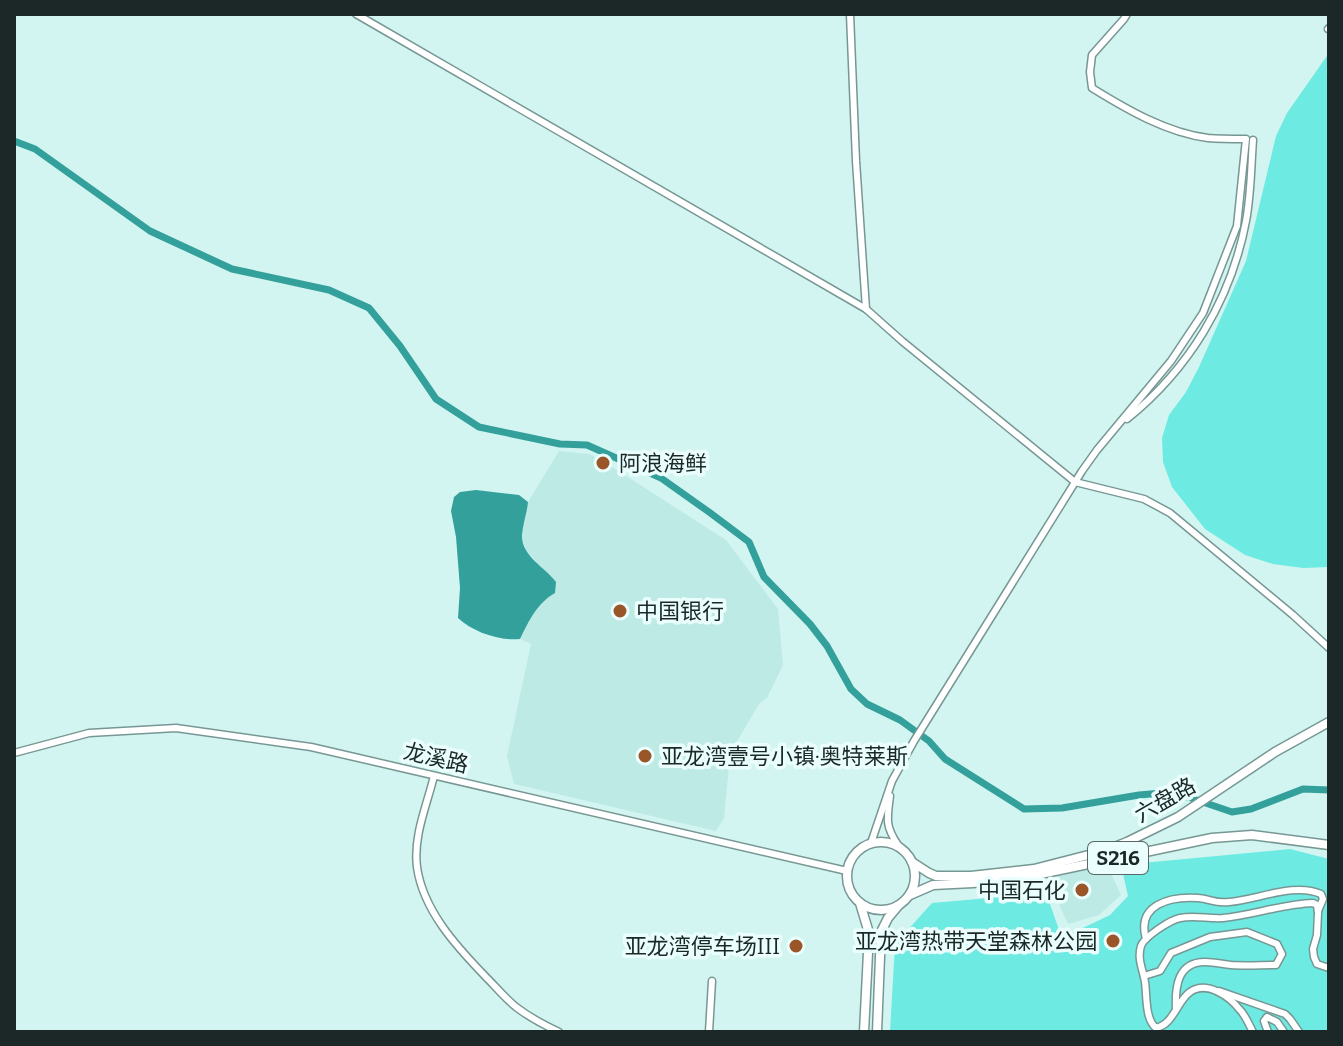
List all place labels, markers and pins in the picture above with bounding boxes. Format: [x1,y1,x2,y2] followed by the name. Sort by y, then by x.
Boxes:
[619,450,707,477] place label: 阿浪海鲜
[594,454,612,472] marker: 阿浪海鲜
[636,598,724,625] place label: 中国银行
[611,602,629,620] marker: 中国银行
[661,743,908,770] place label: 亚龙湾壹号小镇·奥特莱斯
[636,747,654,765] marker: 亚龙湾壹号小镇·奥特莱斯
[978,877,1066,904] place label: 中国石化
[1073,881,1091,899] marker: 中国石化
[855,928,1097,955] place label: 亚龙湾热带天堂森林公园
[1104,932,1122,950] marker: 亚龙湾热带天堂森林公园
[625,933,780,960] place label: 亚龙湾停车场III
[787,937,805,955] marker: 亚龙湾停车场III

